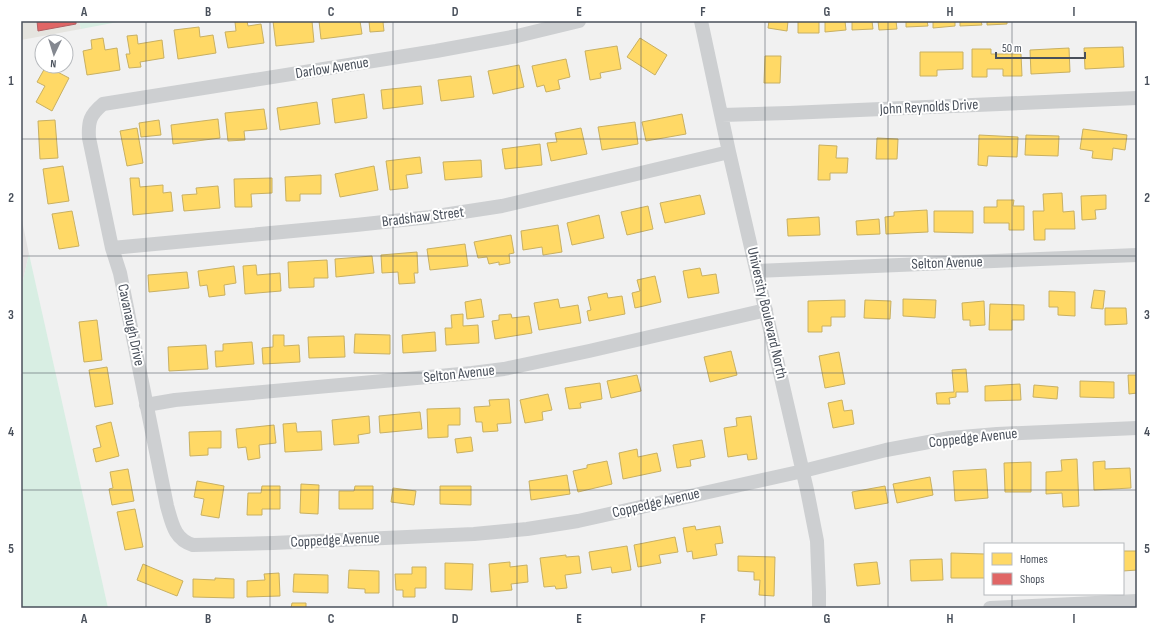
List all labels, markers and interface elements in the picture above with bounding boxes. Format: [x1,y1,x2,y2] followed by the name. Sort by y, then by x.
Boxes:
[80,4,88,20] text: A
[205,4,211,20] text: B
[328,4,335,20] text: C
[452,4,459,20] text: D
[576,4,582,20] text: E
[700,4,706,20] text: F
[824,4,831,20] text: G
[947,4,954,20] text: H
[1073,4,1076,20] text: I
[34,34,74,74] north arrow
[996,34,1085,60] scale bar
[1002,41,1022,56] text: 50 m
[294,53,370,83] street label: Darlow Avenue
[50,57,57,70] text: N
[8,73,14,89] text: 1
[1144,73,1150,89] text: 1
[878,95,979,119] street label: John Reynolds Drive
[8,190,14,206] text: 2
[1144,190,1150,206] text: 2
[381,202,466,231] street label: Bradshaw Street
[743,245,791,381] street label: University Boulevard North
[911,252,983,274] street label: Selton Avenue
[113,282,149,368] street label: Cavanaugh Drive
[8,307,14,323] text: 3
[1144,307,1150,323] text: 3
[422,361,496,387] street label: Selton Avenue
[8,424,14,440] text: 4
[928,424,1018,452] street label: Coppedge Avenue
[1144,424,1150,440] text: 4
[610,484,702,522] street label: Coppedge Avenue
[290,528,380,552] street label: Coppedge Avenue
[8,541,14,557] text: 5
[1144,541,1150,557] text: 5
[984,543,1124,595] legend
[1020,552,1048,567] text: Homes
[1020,572,1045,587] text: Shops
[80,611,88,627] text: A
[205,611,211,627] text: B
[328,611,335,627] text: C
[452,611,459,627] text: D
[576,611,582,627] text: E
[700,611,706,627] text: F
[824,611,831,627] text: G
[947,611,954,627] text: H
[1073,611,1076,627] text: I

